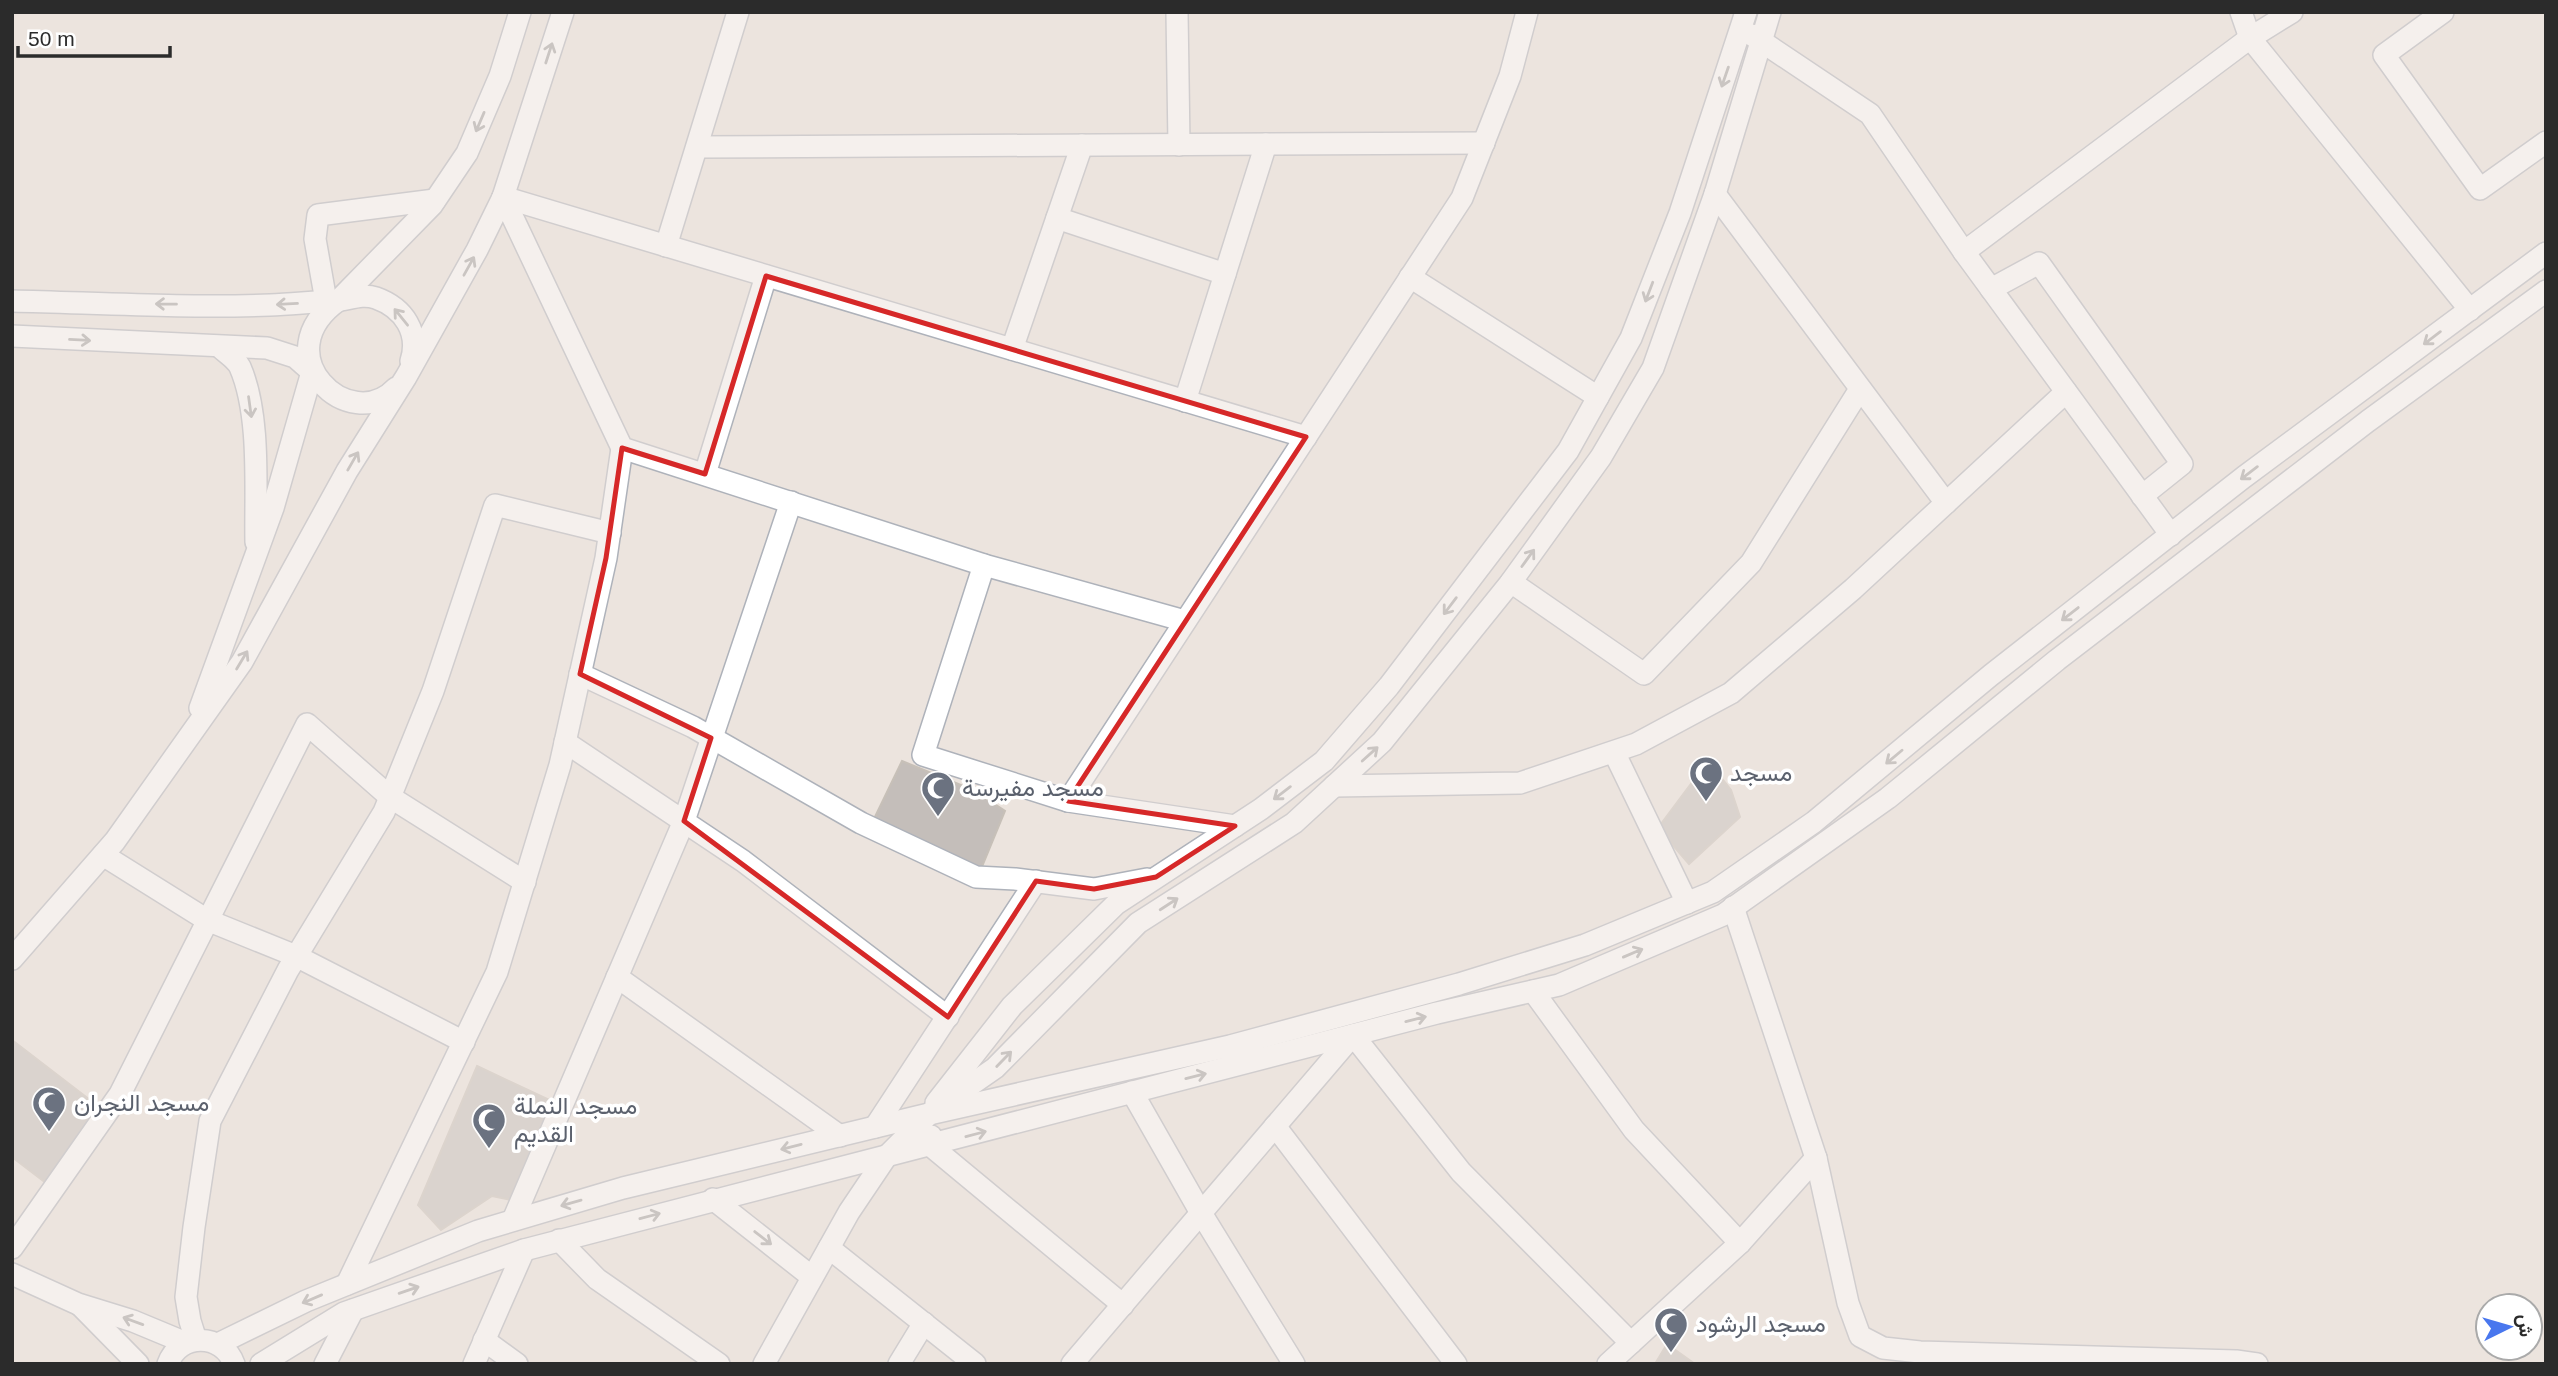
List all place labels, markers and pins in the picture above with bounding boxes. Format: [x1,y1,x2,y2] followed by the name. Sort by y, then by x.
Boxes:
[1687,754,1725,803] mosque icon: مسجد
[1730,759,1792,787] place label: مسجد
[919,769,957,818] mosque icon: مسجد مفيرسة
[962,774,1104,803] place label: مسجد مفيرسة
[30,1084,68,1133] mosque icon: مسجد النجران
[74,1089,209,1118] place label: مسجد النجران
[514,1092,637,1150] place label: مسجد النملة القديم
[470,1101,508,1150] mosque icon: مسجد النملة القديم
[1652,1305,1690,1354] mosque icon: مسجد الرشود
[1696,1310,1826,1339] place label: مسجد الرشود

